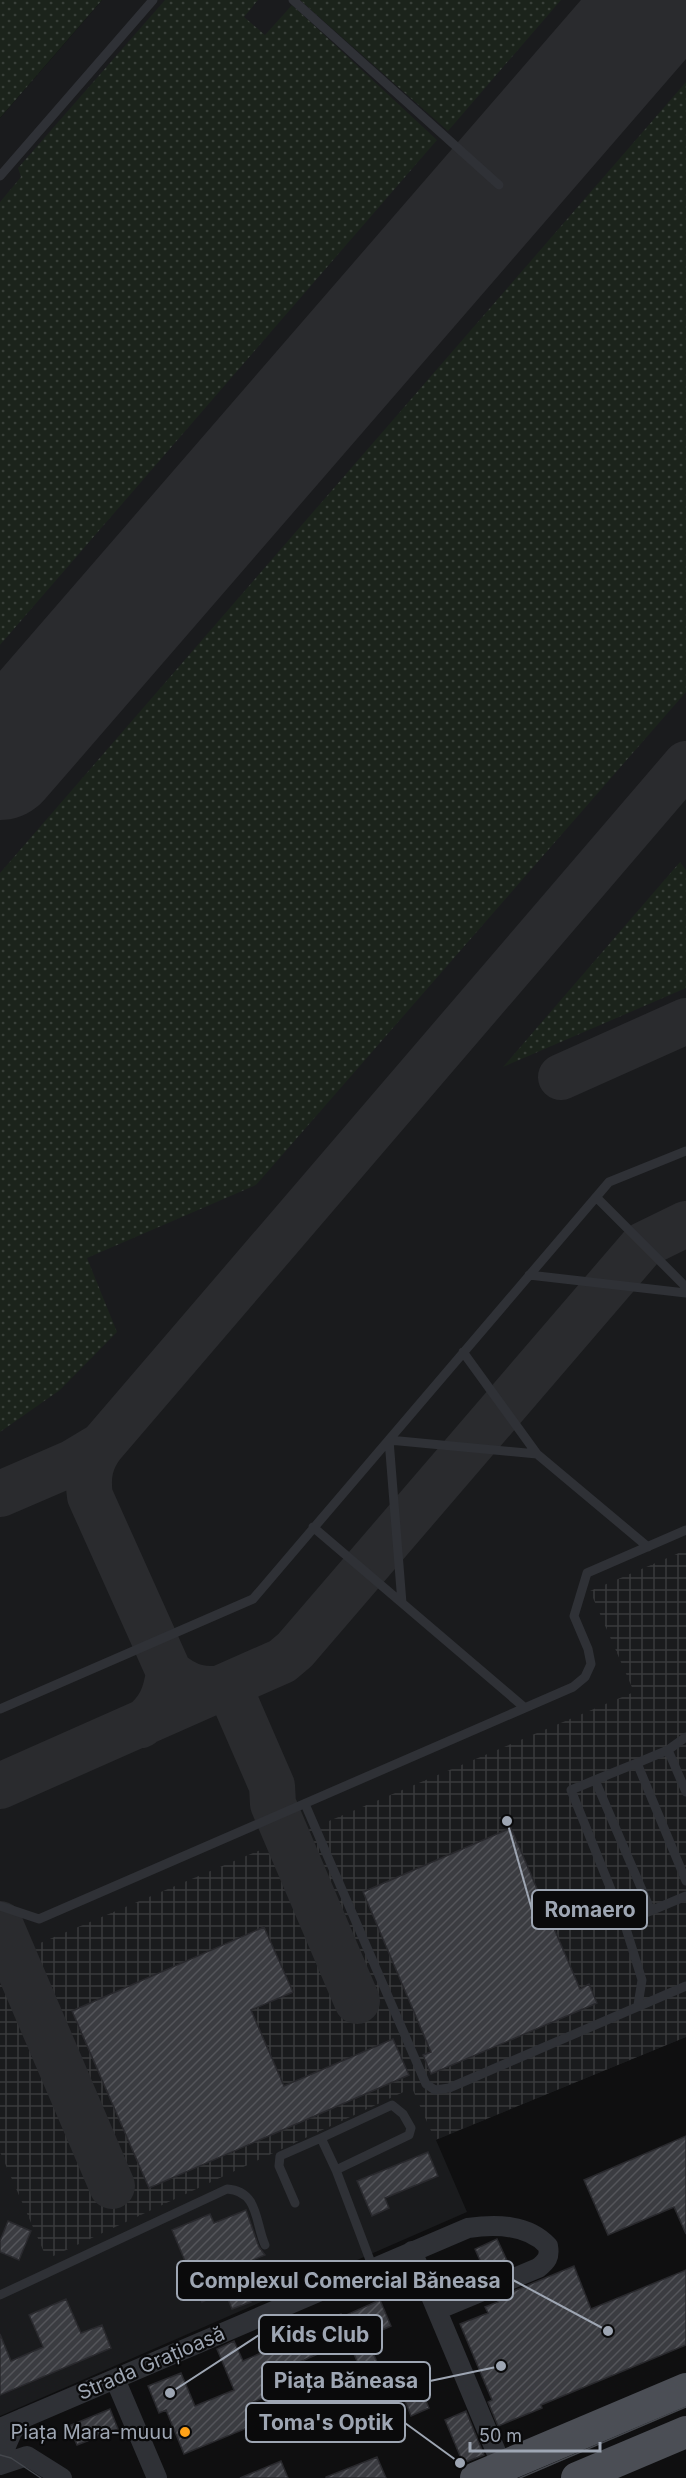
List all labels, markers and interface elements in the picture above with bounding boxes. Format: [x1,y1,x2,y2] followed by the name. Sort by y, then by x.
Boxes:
[532,1890,647,1929] callout: Romaero
[544,1897,636,1922] text: Romaero
[177,2261,513,2300] callout: Complexul Comercial Băneasa
[189,2268,501,2293] text: Complexul Comercial Băneasa
[259,2315,382,2354] callout: Kids Club
[74,2321,228,2405] street label: Strada Grațioasă
[271,2322,369,2347] text: Kids Club
[262,2362,430,2401] callout: Piața Băneasa
[274,2368,418,2393] text: Piața Băneasa
[246,2403,405,2442] callout: Toma's Optik
[259,2410,394,2435] text: Toma's Optik
[470,2415,600,2453] scale bar
[10,2420,173,2444] place label: Piața Mara-muuu
[178,2425,192,2439] marker: Piața Mara-muuu
[479,2425,522,2446] text: 50 m

